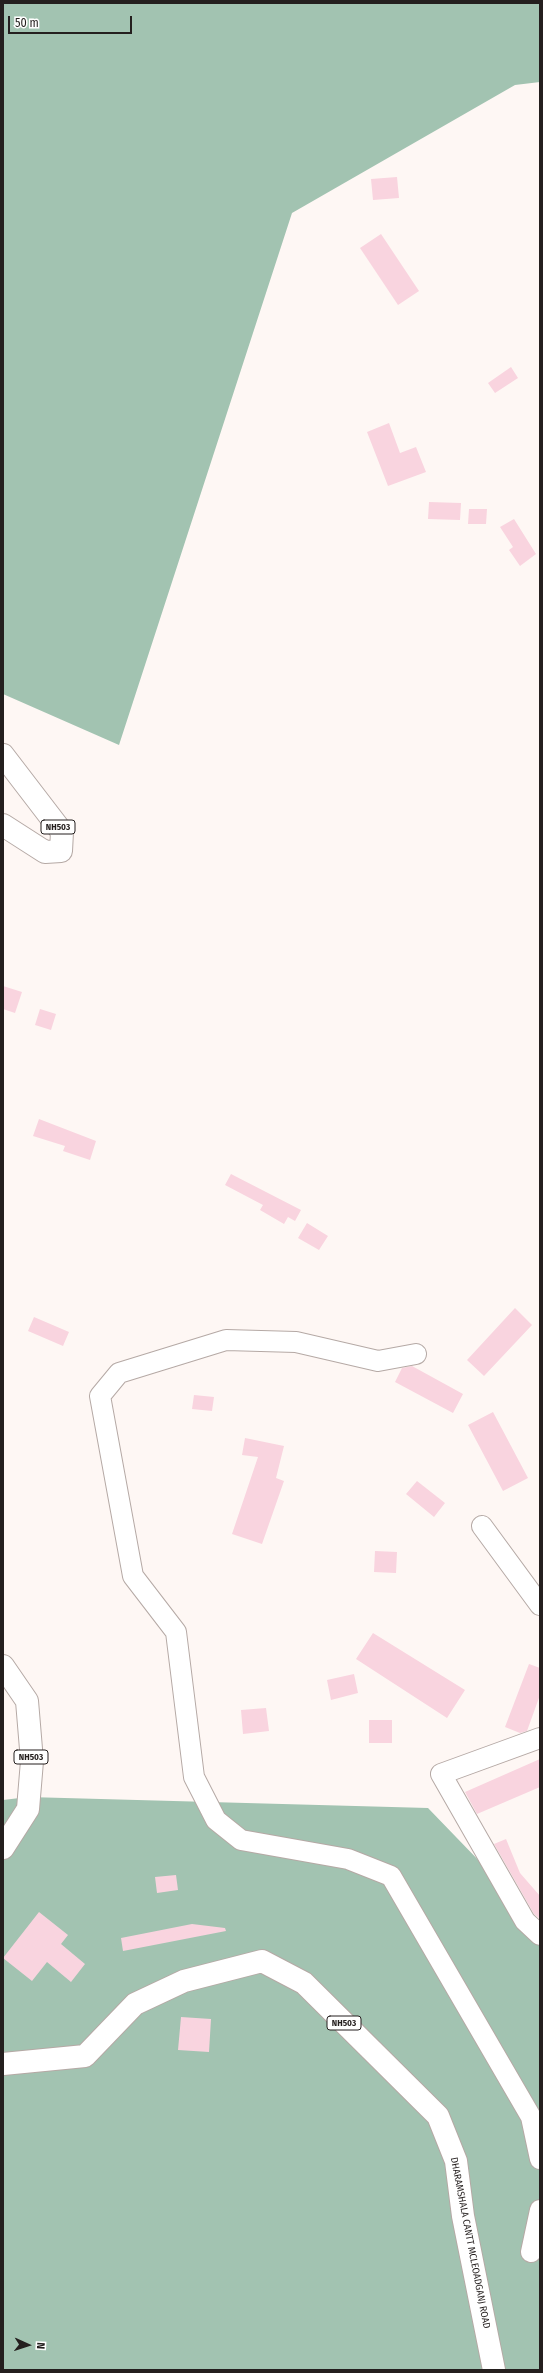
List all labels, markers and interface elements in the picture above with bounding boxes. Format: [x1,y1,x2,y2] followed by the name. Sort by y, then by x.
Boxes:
[10,8,134,34] scale bar
[15,16,39,30] text: 50 m
[41,820,75,834] road number: NH503
[14,1750,48,1764] road number: NH503
[327,2016,361,2030] road number: NH503
[447,2156,493,2330] street label: DHARAMSHALA CANTT MCLEOADGANJ ROAD
[8,2325,48,2365] north arrow
[34,2342,47,2349] text: N

